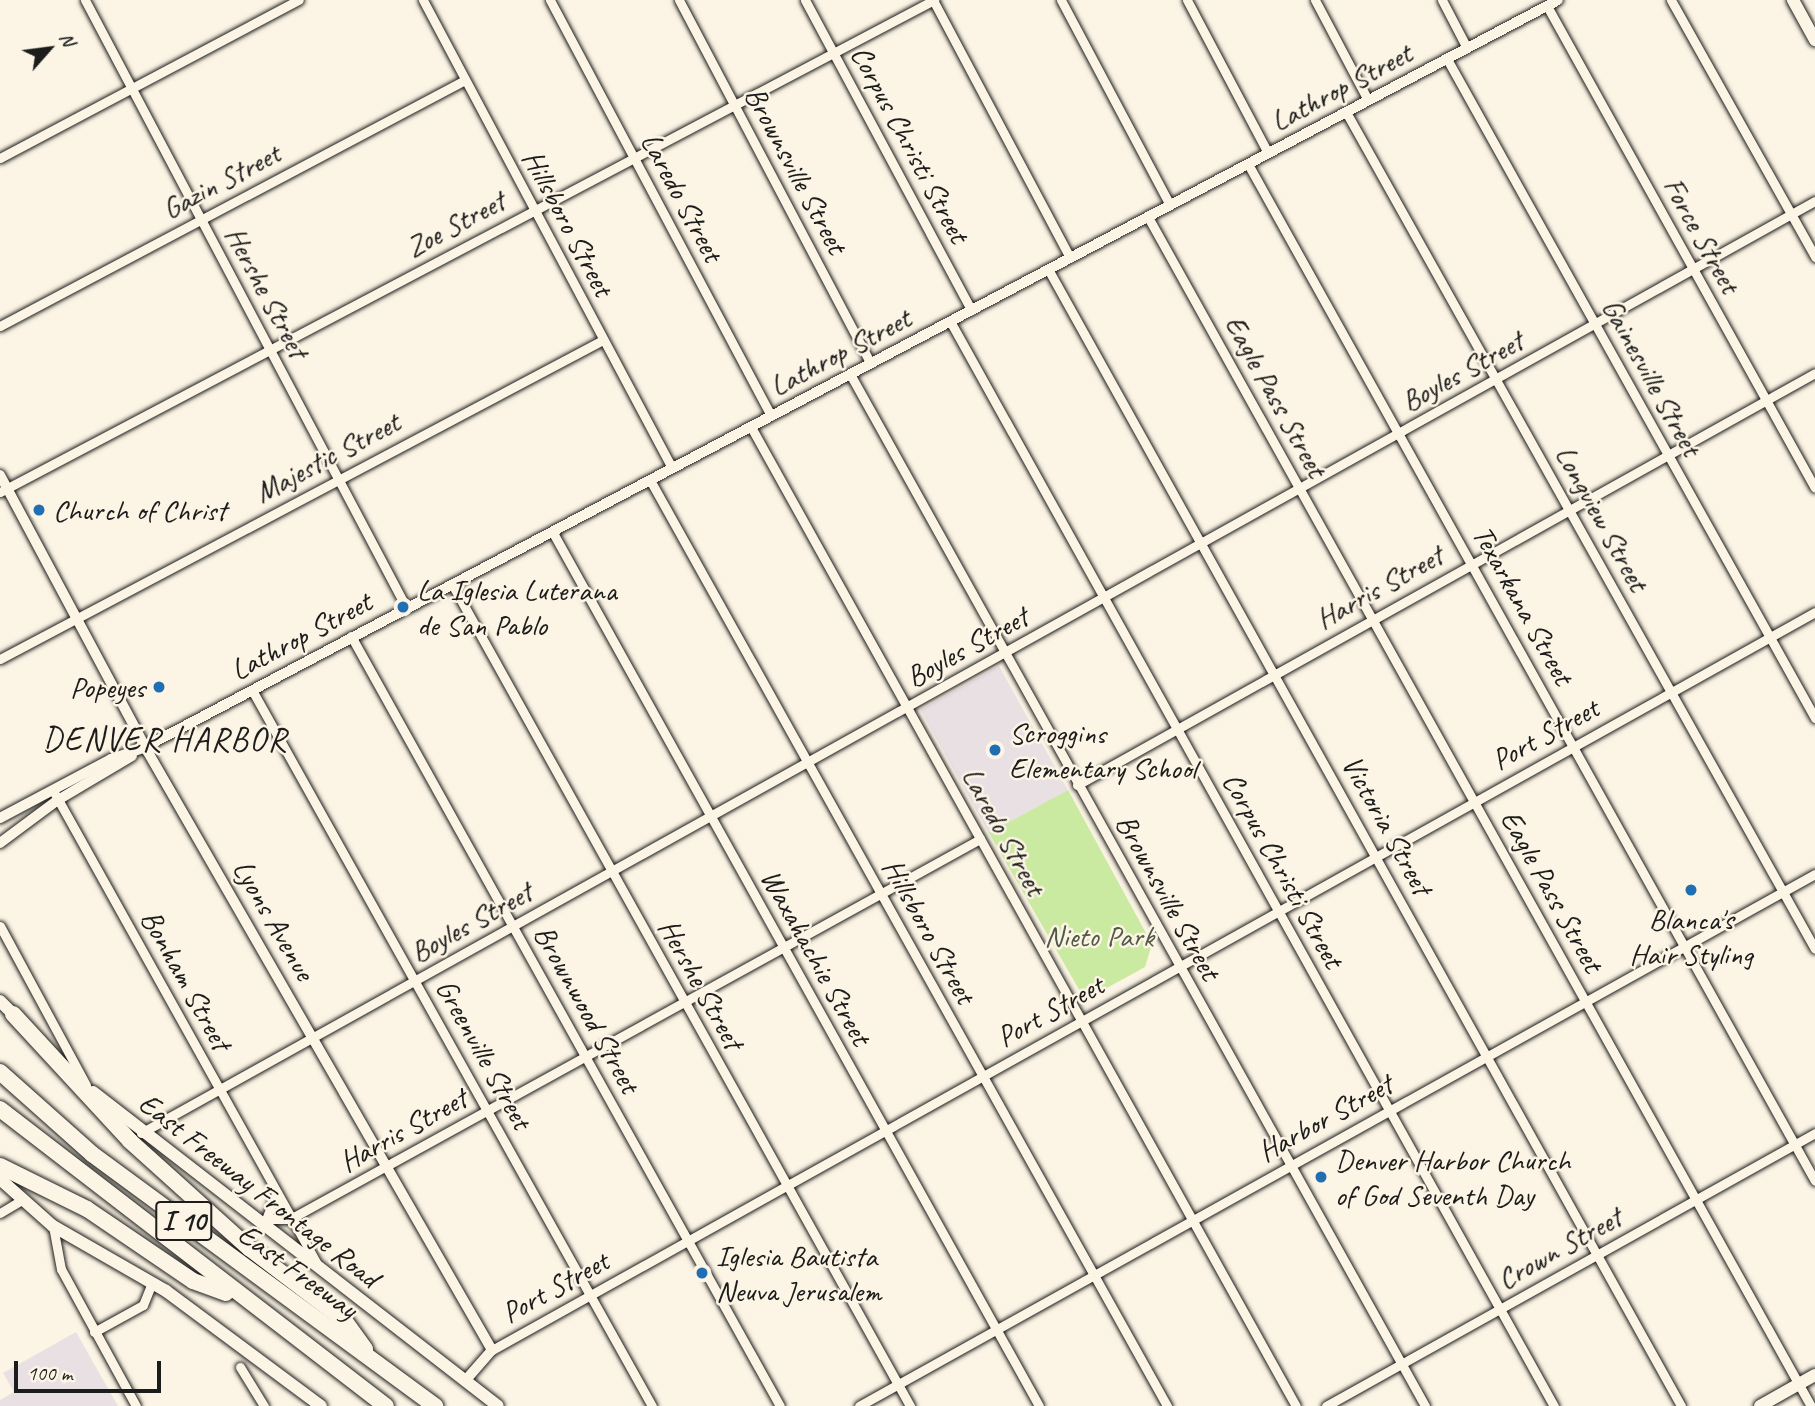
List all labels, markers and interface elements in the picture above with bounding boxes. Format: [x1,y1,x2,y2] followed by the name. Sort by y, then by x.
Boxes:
[14,14,84,84] north arrow
[54,28,81,50] text: N
[1264,35,1418,139] street label: Lathrop Street
[843,39,977,249] street label: Corpus Christi Street
[737,80,855,260] street label: Brownsville Street
[633,126,731,268] street label: Laredo Street
[156,135,286,227] street label: Gazin Street
[514,144,622,302] street label: Hillsboro Street
[1655,171,1749,299] street label: Force Street
[399,183,511,265] street label: Zoe Street
[217,220,317,364] street label: Hershe Street
[1594,292,1710,462] street label: Gainesville Street
[763,300,917,404] street label: Lathrop Street
[1216,308,1336,484] street label: Eagle Pass Street
[1395,323,1529,419] street label: Boyles Street
[248,404,406,510] street label: Majestic Street
[1547,439,1657,597] street label: Longview Street
[53,492,227,528] place label: Church of Christ
[31,502,47,518] marker: Church of Christ
[1465,519,1581,691] street label: Texarkana Street
[1309,537,1449,637] street label: Harris Street
[417,572,615,642] place label: La Iglesia Luterana de San Pablo
[224,584,378,688] street label: Lathrop Street
[395,599,411,615] marker: La Iglesia Luterana de San Pablo
[900,599,1034,695] street label: Boyles Street
[70,669,145,705] place label: Popeyes
[151,679,167,695] marker: Popeyes
[1485,690,1605,778] street label: Port Street
[1009,715,1196,786] place label: Scroggins Elementary School
[45,720,285,760] district label: DENVER HARBOR
[987,742,1003,758] marker: Scroggins Elementary School
[1334,749,1440,901] street label: Victoria Street
[954,760,1054,902] street label: Laredo Street
[1214,766,1352,974] street label: Corpus Christi Street
[1492,803,1612,979] street label: Eagle Pass Street
[1108,808,1228,986] street label: Brownsville Street
[874,852,984,1010] street label: Hillsboro Street
[225,853,323,987] street label: Lyons Avenue
[753,863,879,1051] street label: Waxahachie Street
[404,874,538,970] street label: Boyles Street
[1683,882,1699,898] marker: Blanca's Hair Styling
[1629,901,1753,972] place label: Blanca's Hair Styling
[133,904,239,1056] street label: Bonham Street
[650,912,752,1056] street label: Hershe Street
[526,918,648,1100] street label: Brownwood Street
[1044,918,1154,954] park label: Nieto Park
[990,967,1110,1055] street label: Port Street
[428,972,540,1136] street label: Greenville Street
[1252,1066,1398,1170] street label: Harbor Street
[333,1080,473,1180] street label: Harris Street
[132,1086,386,1294] street label: East Freeway Frontage Road
[1335,1142,1571,1212] place label: Denver Harbor Church of God Seventh Day
[1313,1169,1329,1185] marker: Denver Harbor Church of God Seventh Day
[154,1196,214,1246] road number: I 10
[1490,1199,1628,1297] street label: Crown Street
[232,1216,364,1326] street label: East Freeway
[716,1238,879,1308] place label: Iglesia Bautista Neuva Jerusalem
[495,1243,615,1331] street label: Port Street
[694,1265,710,1281] marker: Iglesia Bautista Neuva Jerusalem
[18,1346,164,1390] scale bar
[27,1360,72,1386] text: 100 m

